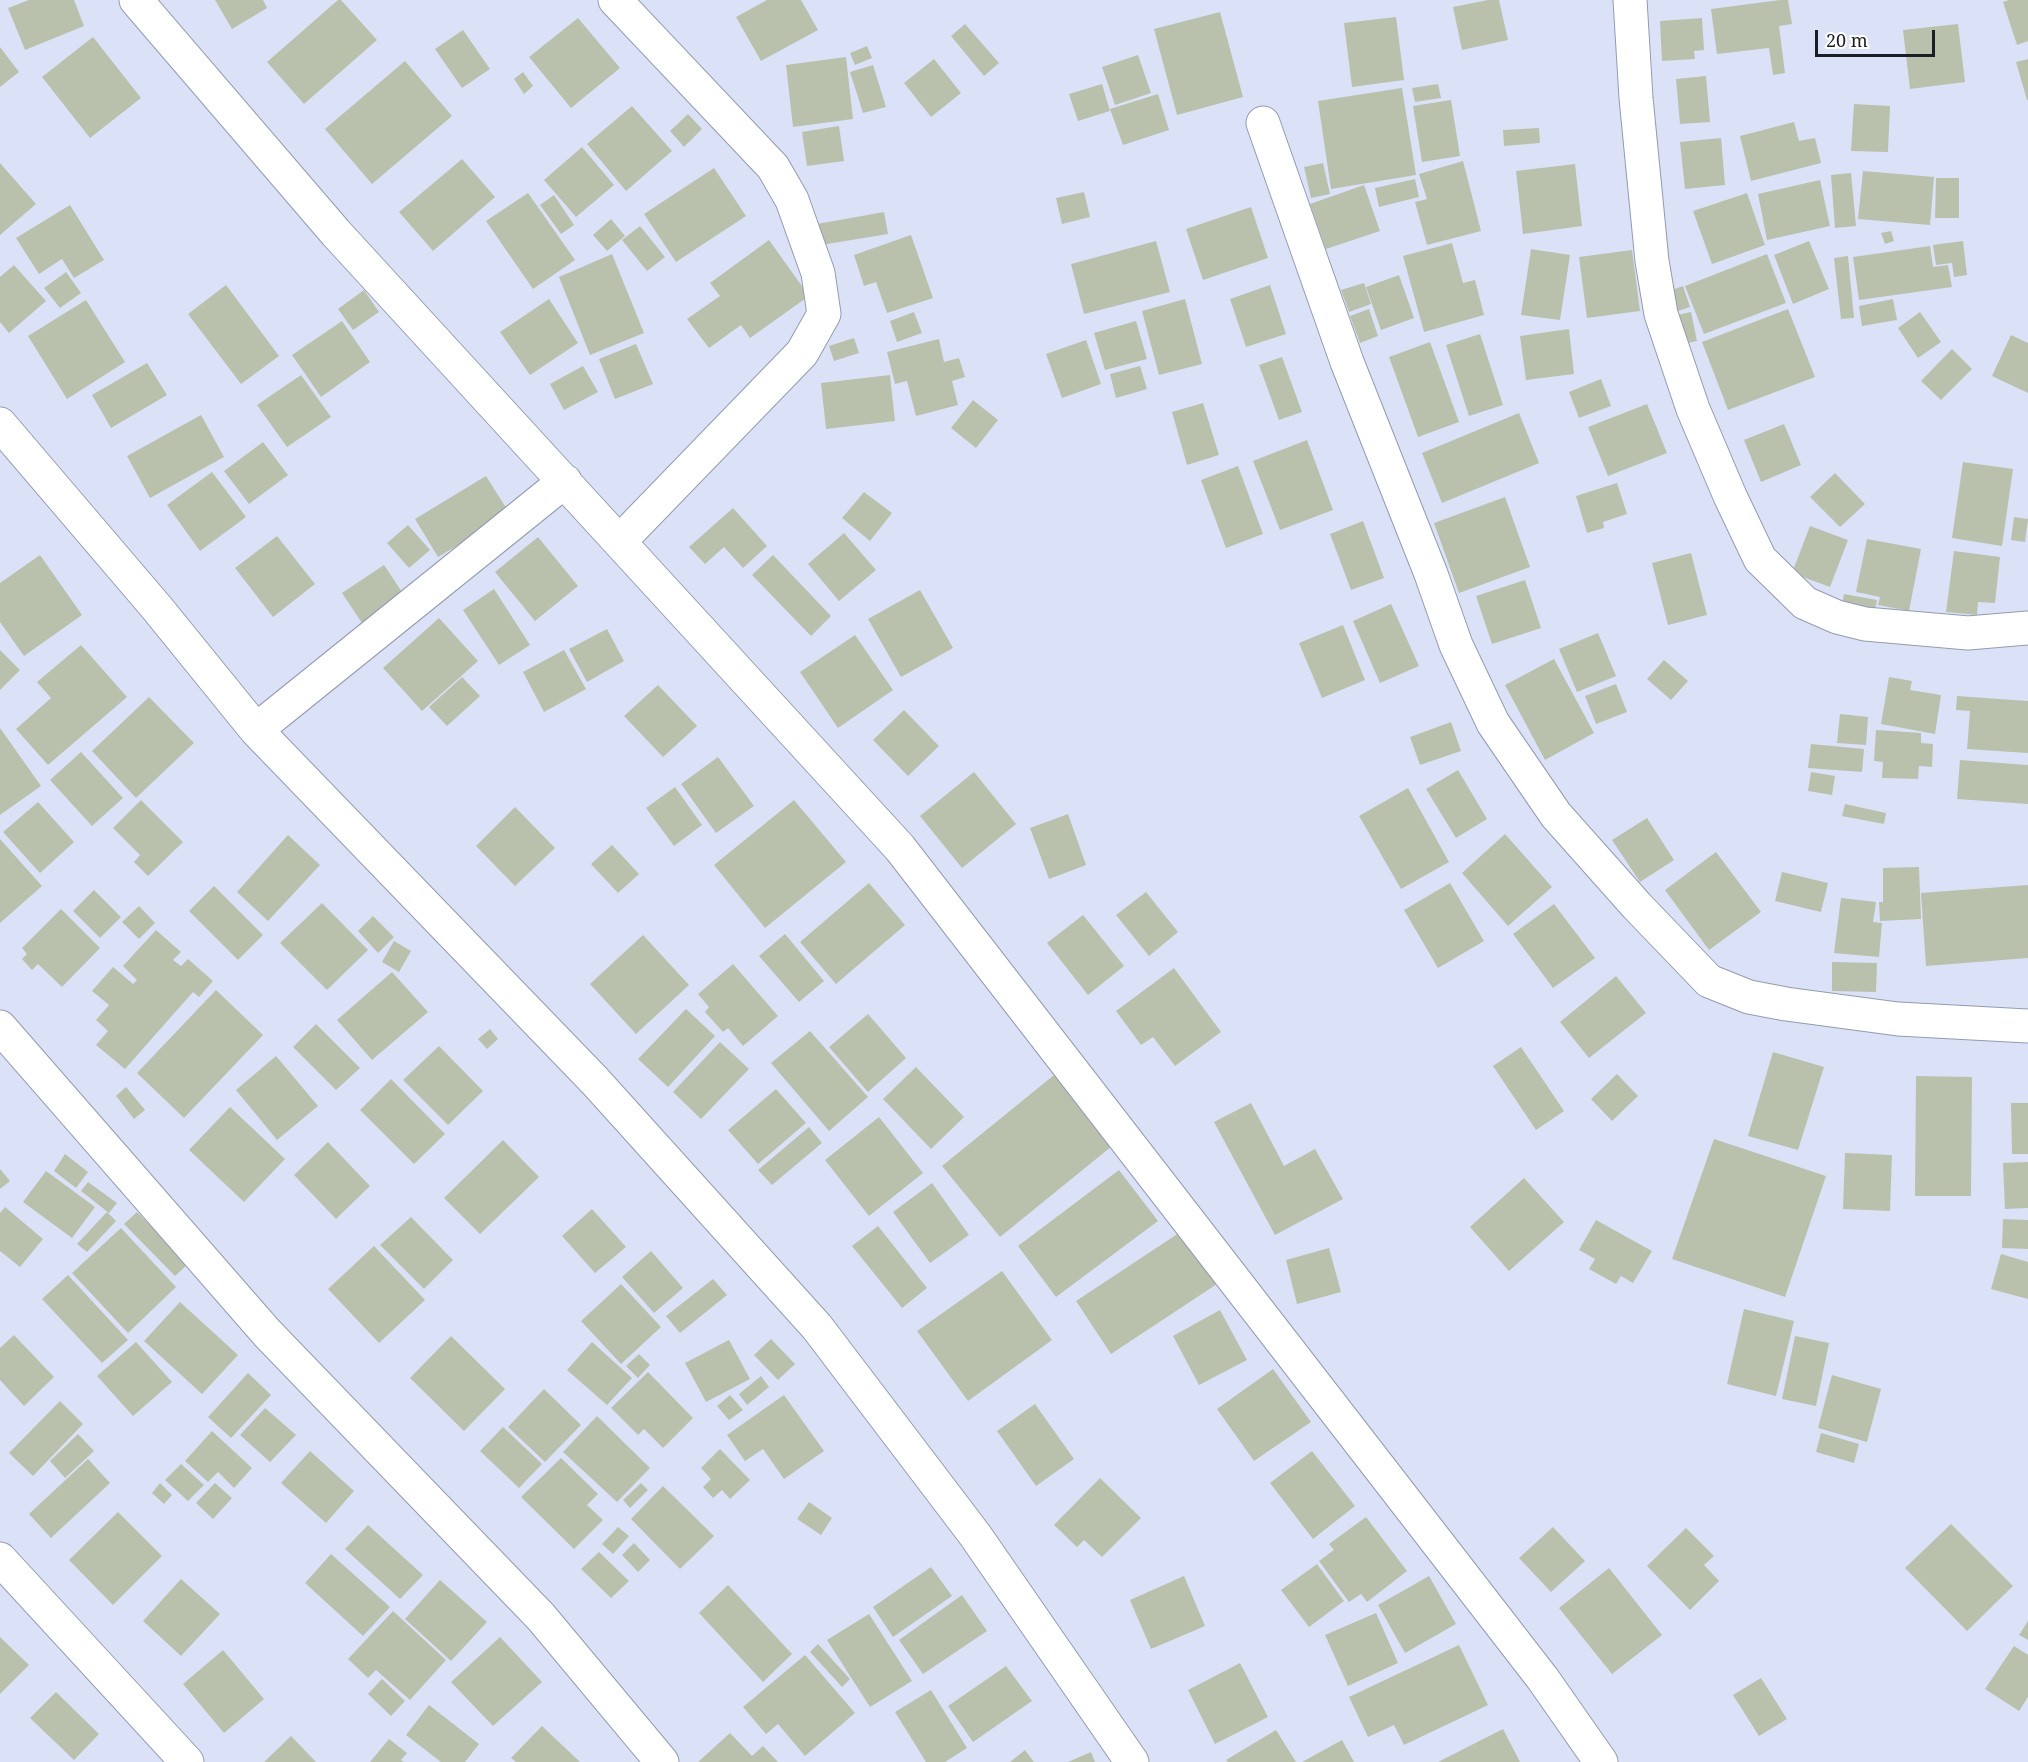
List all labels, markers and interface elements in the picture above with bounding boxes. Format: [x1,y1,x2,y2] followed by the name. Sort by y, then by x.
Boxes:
[1818,18,1938,56] scale bar
[1826,28,1868,52] text: 20 m

